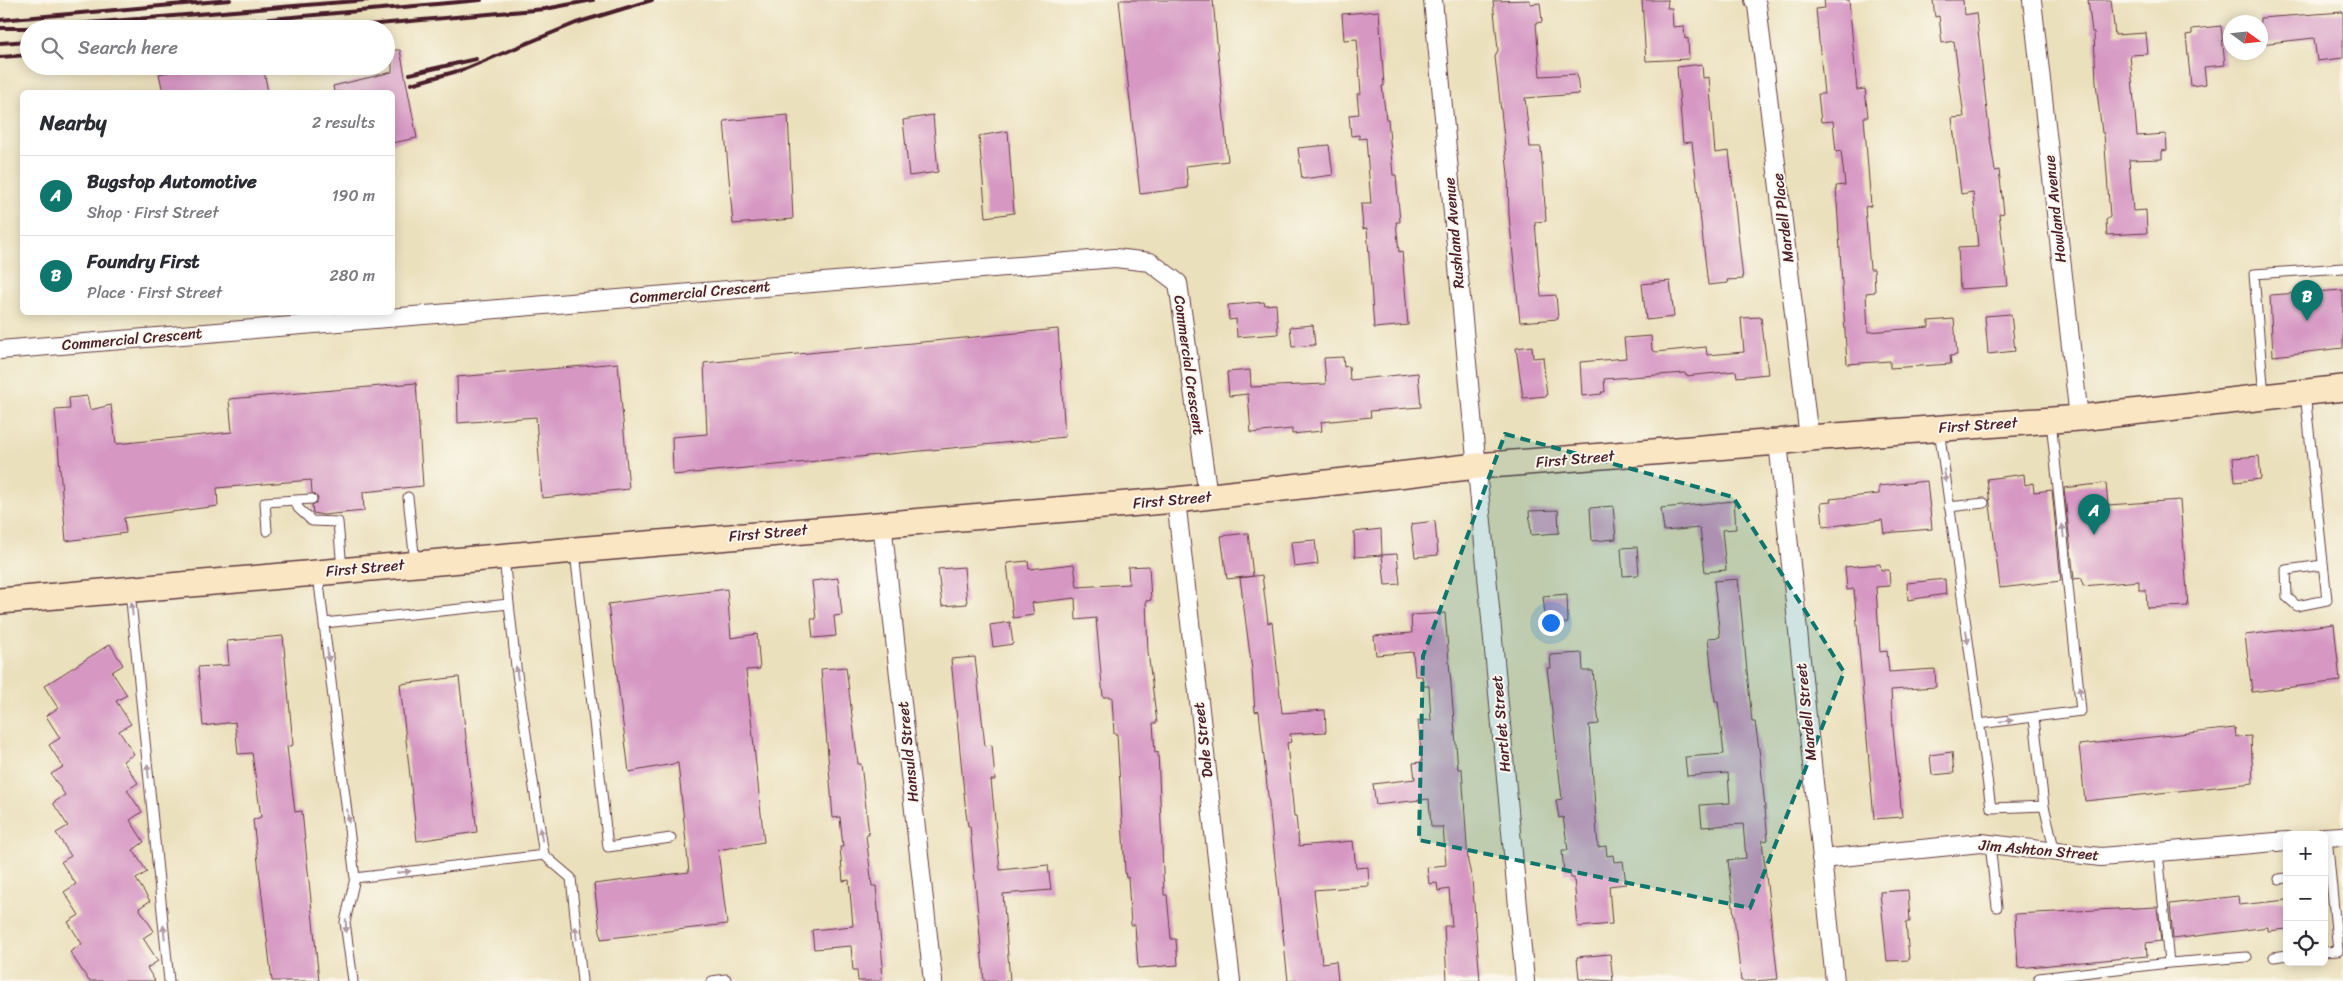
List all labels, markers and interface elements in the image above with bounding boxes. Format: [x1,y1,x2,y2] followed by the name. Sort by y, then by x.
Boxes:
[2223,15,2268,60] north arrow
[20,20,395,75] search box
[78,31,178,64] text: Search here
[38,34,66,62] icon: search
[40,104,106,142] text: Nearby
[312,108,375,137] text: 2 results
[2036,154,2074,264] street label: Howland Avenue
[87,165,257,198] text: Bugstop Automotive
[1765,171,1801,264] street label: Mardell Place
[1436,176,1472,290] street label: Rushland Avenue
[51,181,61,210] text: A
[332,181,375,210] text: 190 m
[87,198,219,227] text: Shop · First Street
[87,245,200,278] text: Foundry First
[51,261,61,290] text: B
[330,261,375,290] text: 280 m
[629,273,772,311] street label: Commercial Crescent
[87,278,222,307] text: Place · First Street
[2291,280,2323,321] pin: B
[1166,294,1212,437] street label: Commercial Crescent
[61,320,204,358] street label: Commercial Crescent
[1938,409,2019,441] street label: First Street
[1535,443,1616,475] street label: First Street
[1942,469,1950,485] one-way arrow
[1132,484,1213,516] street label: First Street
[2078,494,2110,535] pin: A
[728,517,809,549] street label: First Street
[2059,523,2067,539] one-way arrow
[325,552,406,584] street label: First Street
[128,601,136,617] one-way arrow
[1538,610,1564,636] your location
[1963,630,1971,646] one-way arrow
[324,647,332,663] one-way arrow
[1788,661,1824,762] street label: Mardell Street
[513,665,521,681] one-way arrow
[1484,674,1518,773] street label: Hartlet Street
[2076,684,2084,700] one-way arrow
[890,700,926,804] street label: Hansuld Street
[1185,700,1221,779] street label: Dale Street
[1999,717,2015,725] one-way arrow
[144,762,152,778] one-way arrow
[344,809,352,825] one-way arrow
[536,826,544,842] one-way arrow
[2283,831,2328,966] map controls
[2283,831,2328,876] button: +
[1977,832,2101,868] street label: Jim Ashton Street
[396,868,412,876] one-way arrow
[2283,876,2328,921] button: −
[343,918,351,934] one-way arrow
[2283,921,2328,966] button: locate
[160,924,168,940] one-way arrow
[572,924,580,940] one-way arrow

